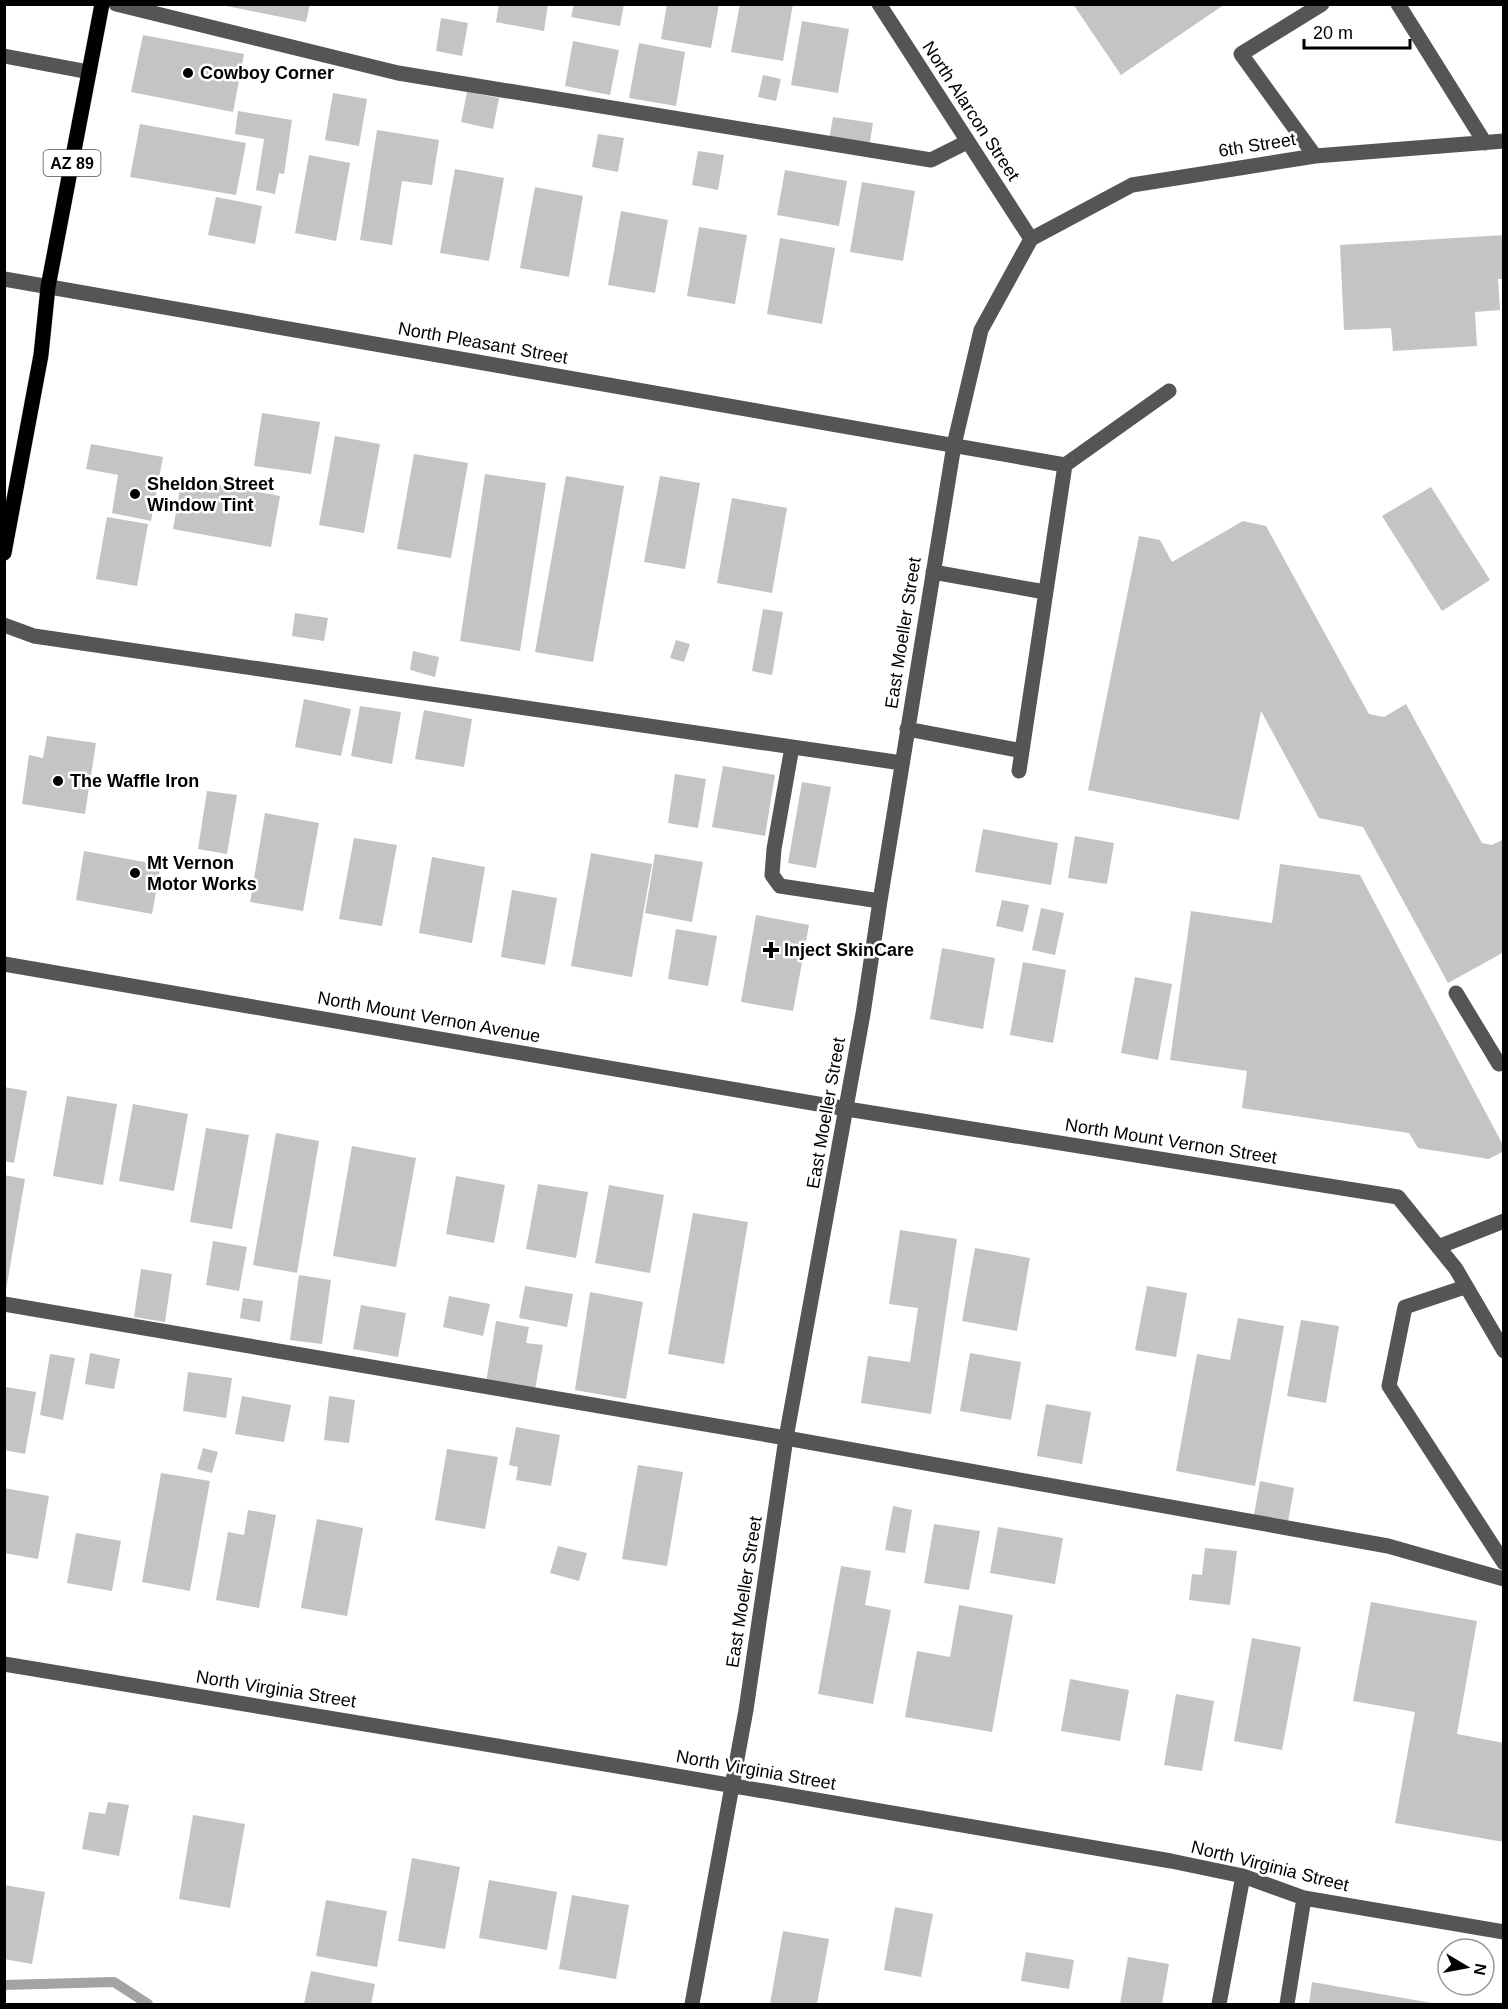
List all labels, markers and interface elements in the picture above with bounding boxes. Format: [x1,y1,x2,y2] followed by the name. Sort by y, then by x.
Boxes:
[1304,12,1410,50] scale bar
[1313,23,1353,43] text: 20 m
[918,38,1024,184] street label: North Alarcon Street
[200,63,334,83] place label: Cowboy Corner
[181,66,195,80] marker: Cowboy Corner
[1217,129,1297,161] street label: 6th Street
[44,150,100,176] road number: AZ 89
[397,318,569,368] street label: North Pleasant Street
[147,474,274,515] place label: Sheldon Street Window Tint
[128,487,142,501] marker: Sheldon Street Window Tint
[881,556,925,710] street label: East Moeller Street
[70,771,199,791] place label: The Waffle Iron
[51,774,65,788] marker: The Waffle Iron
[147,853,257,894] place label: Mt Vernon Motor Works
[128,866,142,880] marker: Mt Vernon Motor Works
[784,940,914,960] place label: Inject SkinCare
[762,941,780,959] marker: Inject SkinCare
[316,988,542,1046] street label: North Mount Vernon Avenue
[803,1036,849,1190] street label: East Moeller Street
[1064,1114,1278,1168] street label: North Mount Vernon Street
[722,1515,766,1669] street label: East Moeller Street
[195,1666,357,1712] street label: North Virginia Street
[675,1746,837,1794] street label: North Virginia Street
[1189,1837,1351,1895] street label: North Virginia Street
[1436,1937,1496,1997] north arrow
[1471,1962,1490,1977] text: N

